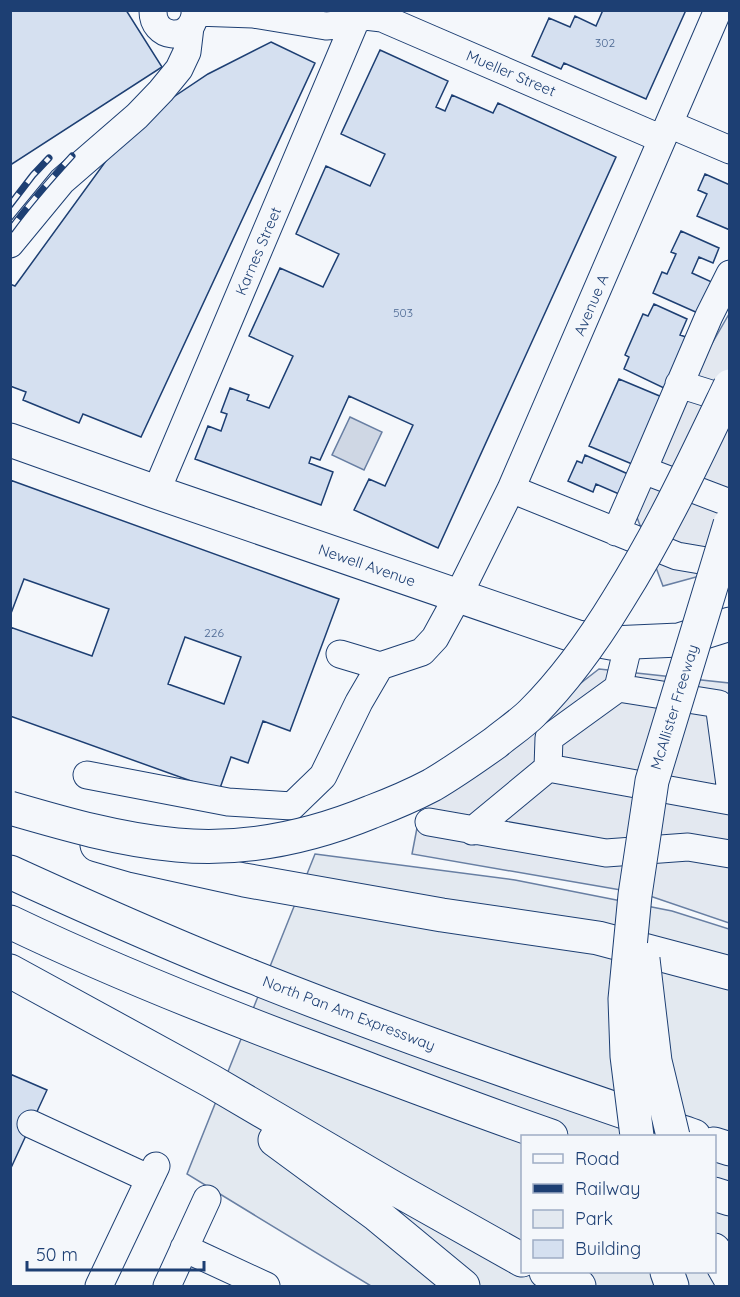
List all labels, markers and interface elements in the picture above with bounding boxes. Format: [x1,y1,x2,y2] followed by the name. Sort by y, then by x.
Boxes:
[595,35,615,50] house number: 302
[463,46,559,100] street label: Mueller Street
[231,204,285,298] street label: Karnes Street
[570,271,613,339] street label: Avenue A
[393,305,413,320] house number: 503
[316,540,418,590] street label: Newell Avenue
[204,625,224,640] house number: 226
[646,642,702,772] street label: McAllister Freeway
[260,971,438,1055] street label: North Pan Am Expressway
[521,1135,716,1273] legend
[575,1147,620,1170] text: Road
[575,1177,641,1200] text: Railway
[575,1207,613,1230] text: Park
[27,1234,204,1272] scale bar
[575,1237,641,1260] text: Building
[36,1243,78,1266] text: 50 m

